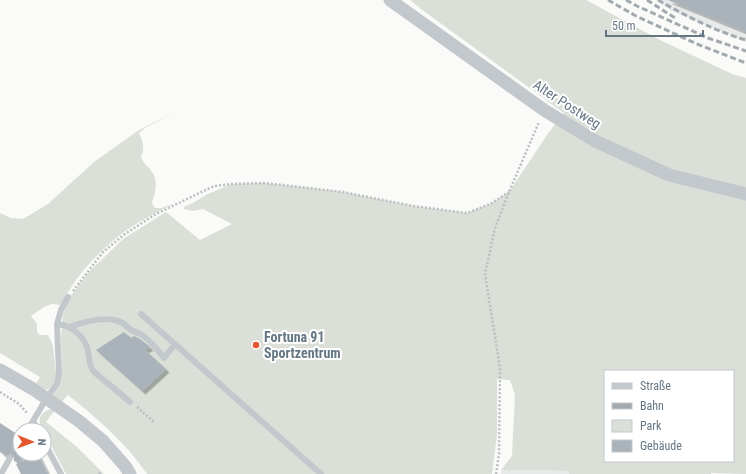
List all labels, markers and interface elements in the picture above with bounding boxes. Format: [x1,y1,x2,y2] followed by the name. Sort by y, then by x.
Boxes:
[606,12,703,38] scale bar
[612,19,636,33] text: 50 m
[530,76,604,132] street label: Alter Postweg
[264,329,341,361] place label: Fortuna 91 Sportzentrum
[251,340,261,350] marker: Fortuna 91 Sportzentrum
[604,370,734,462] legend
[640,379,671,393] text: Straße
[640,399,664,413] text: Bahn
[640,419,662,433] text: Park
[12,422,52,462] north arrow
[35,439,48,446] text: N
[640,439,682,453] text: Gebäude

